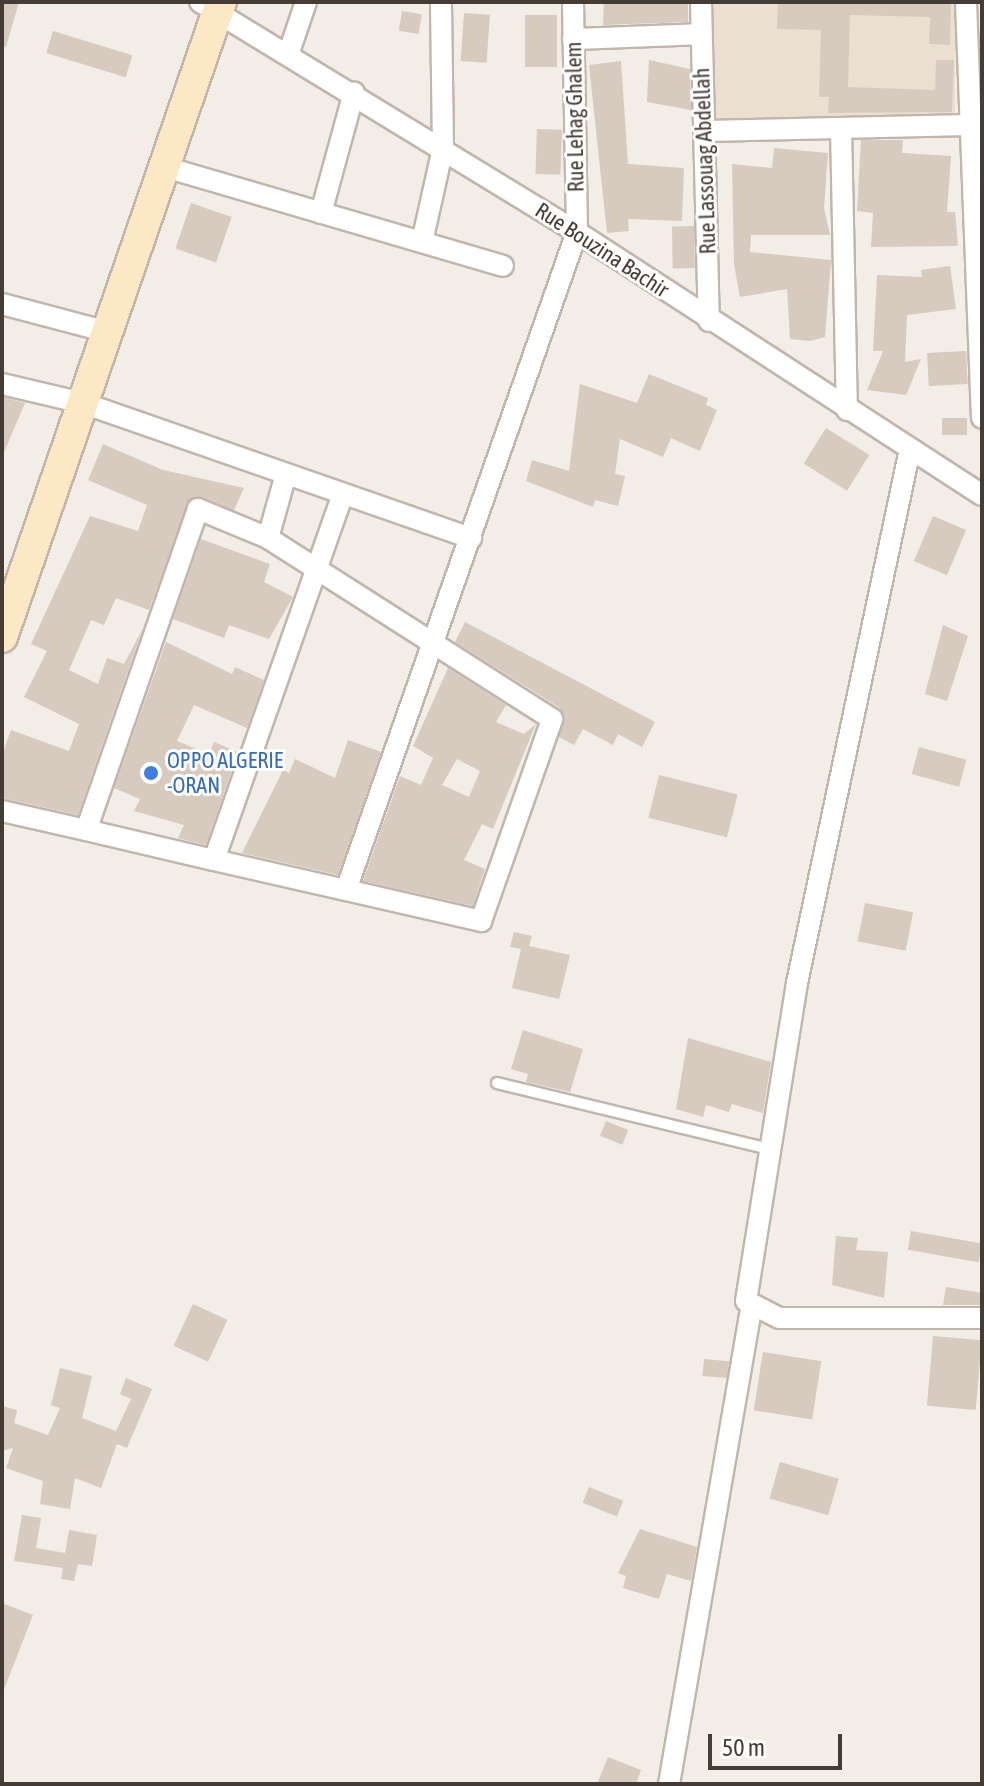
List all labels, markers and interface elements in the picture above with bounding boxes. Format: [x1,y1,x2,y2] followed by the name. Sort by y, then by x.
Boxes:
[560,42,590,192] street label: Rue Lehag Ghalem
[689,67,721,255] street label: Rue Lassouag Abdellah
[530,197,674,303] street label: Rue Bouzina Bachir
[167,747,283,798] place label: OPPO ALGERIE -ORAN
[142,764,160,782] marker: OPPO ALGERIE -ORAN
[712,1718,846,1768] scale bar
[722,1734,765,1761] text: 50 m

